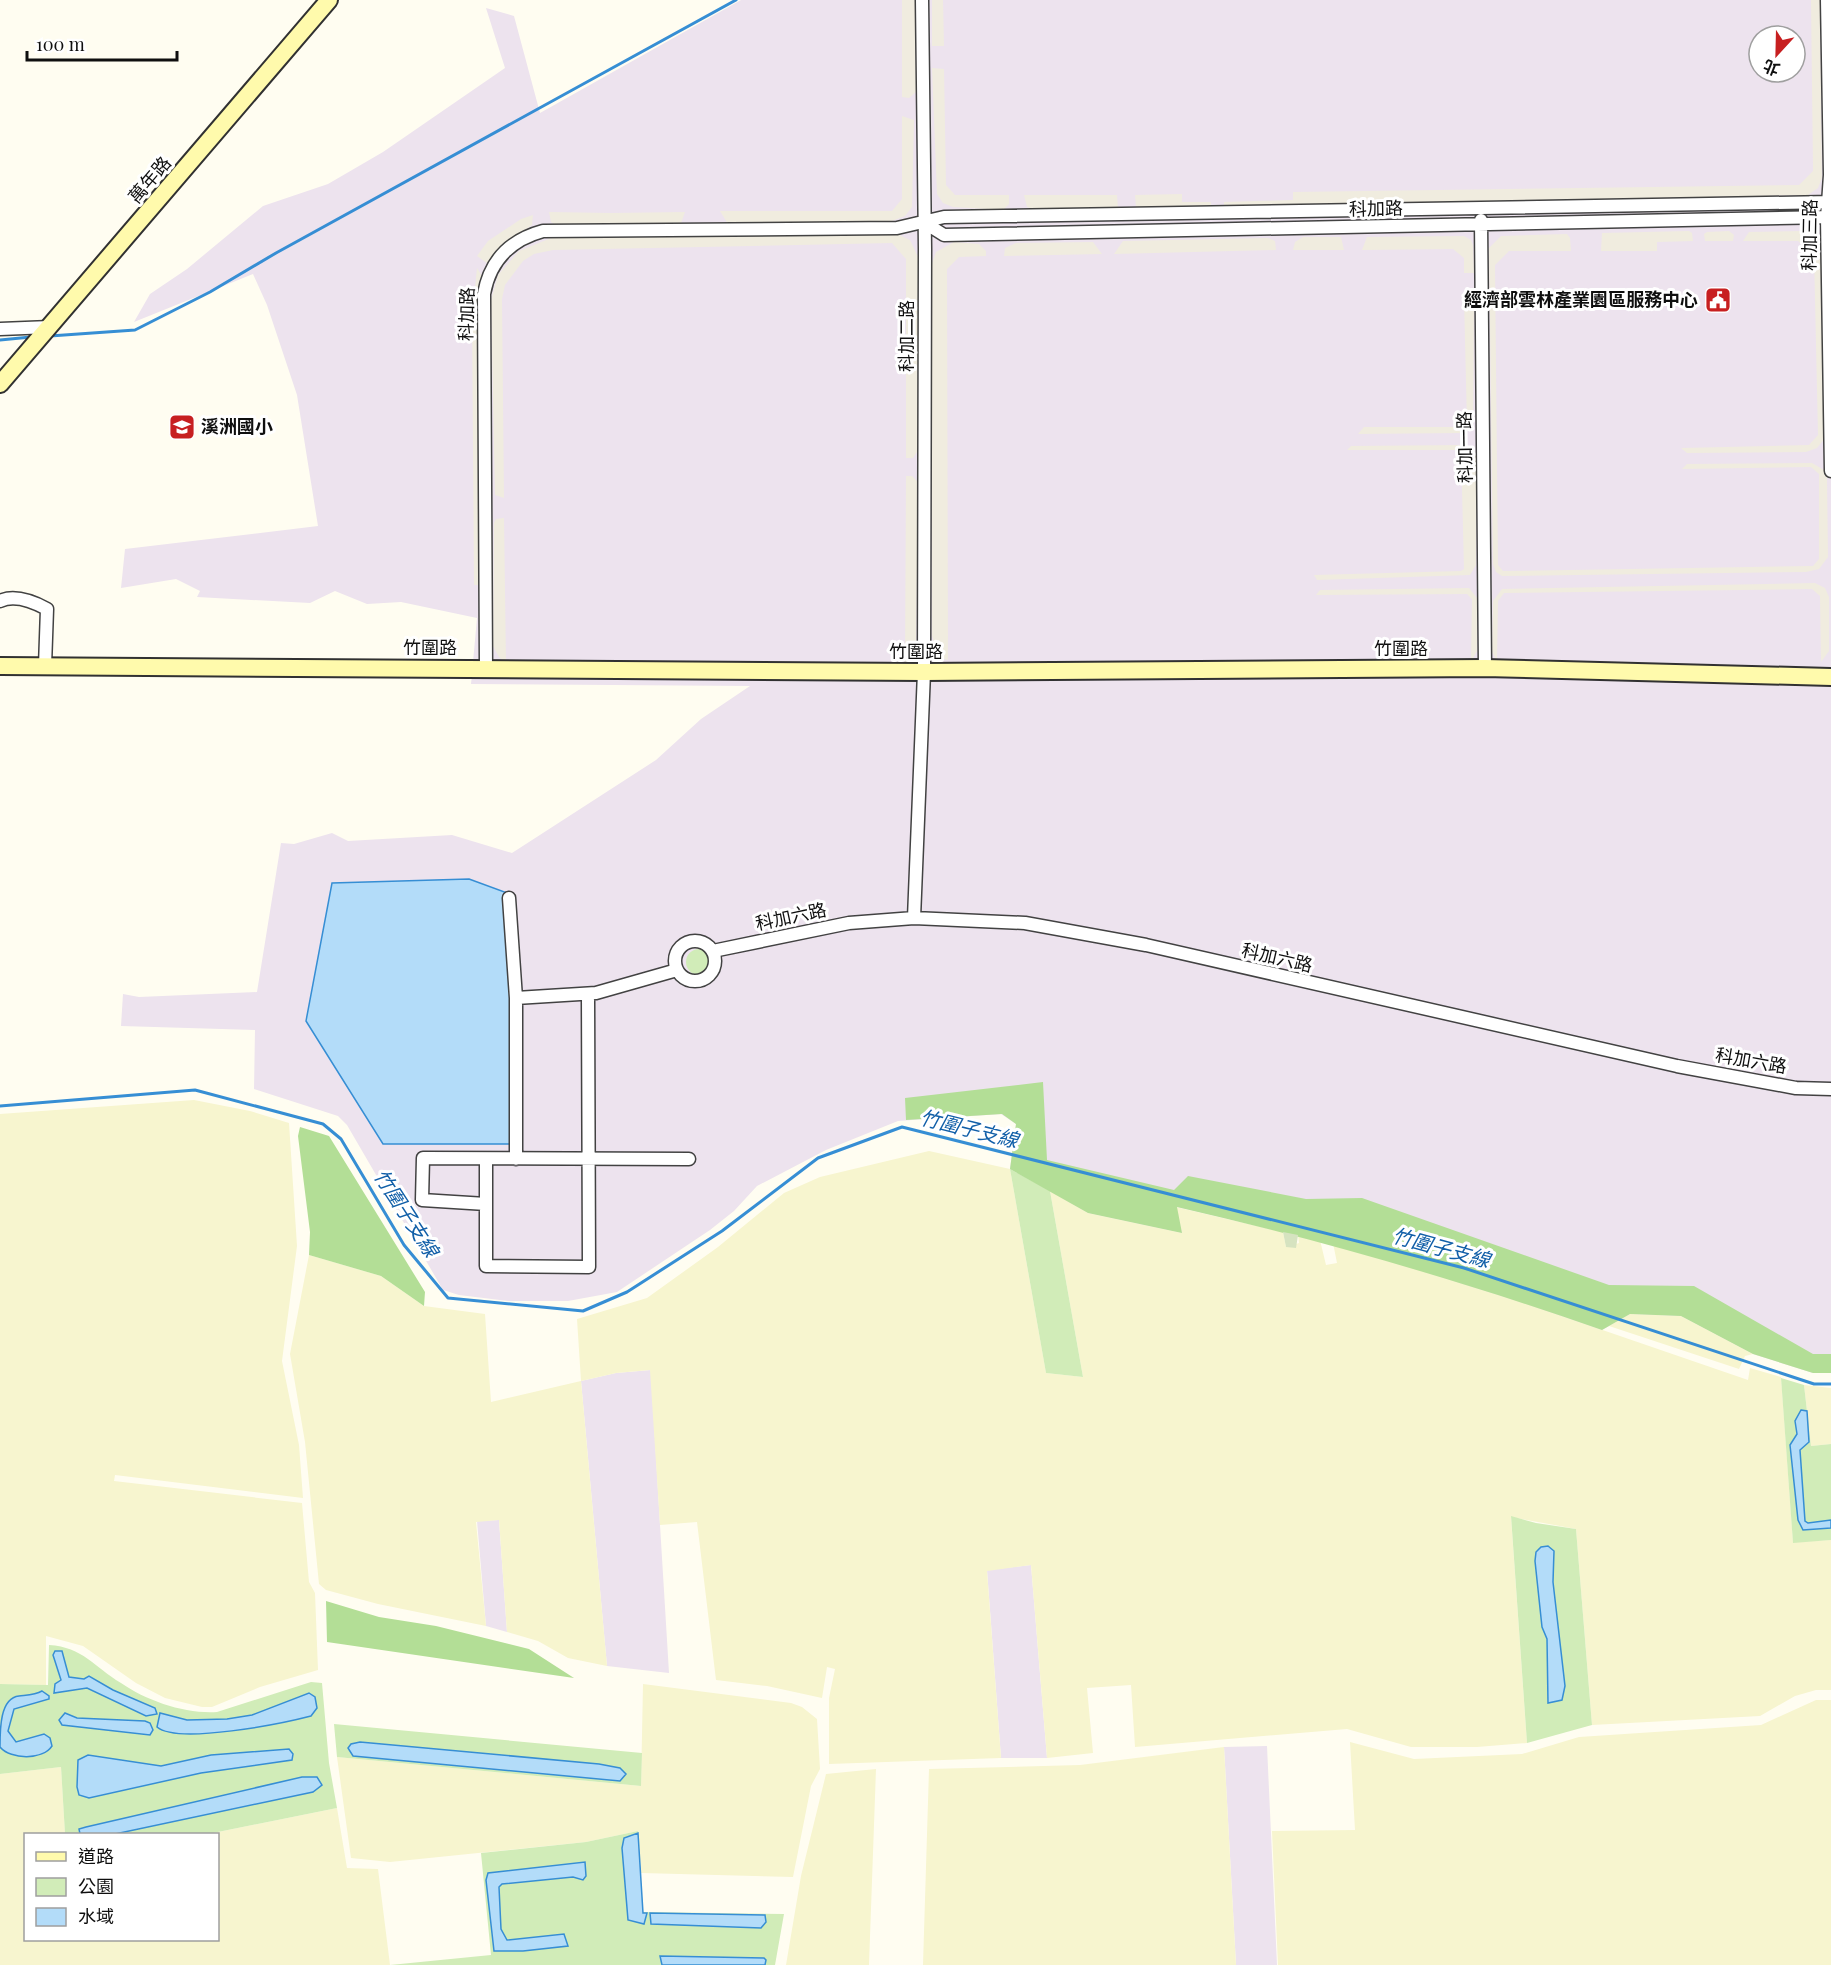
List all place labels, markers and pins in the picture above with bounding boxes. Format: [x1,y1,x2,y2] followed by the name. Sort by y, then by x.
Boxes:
[1703,285,1733,315] public building icon: 經濟部雲林產業園區服務中心
[1464,287,1698,311] place label: 經濟部雲林產業園區服務中心
[167,412,197,442] school or university icon: 溪洲國小
[201,414,273,438] place label: 溪洲國小

